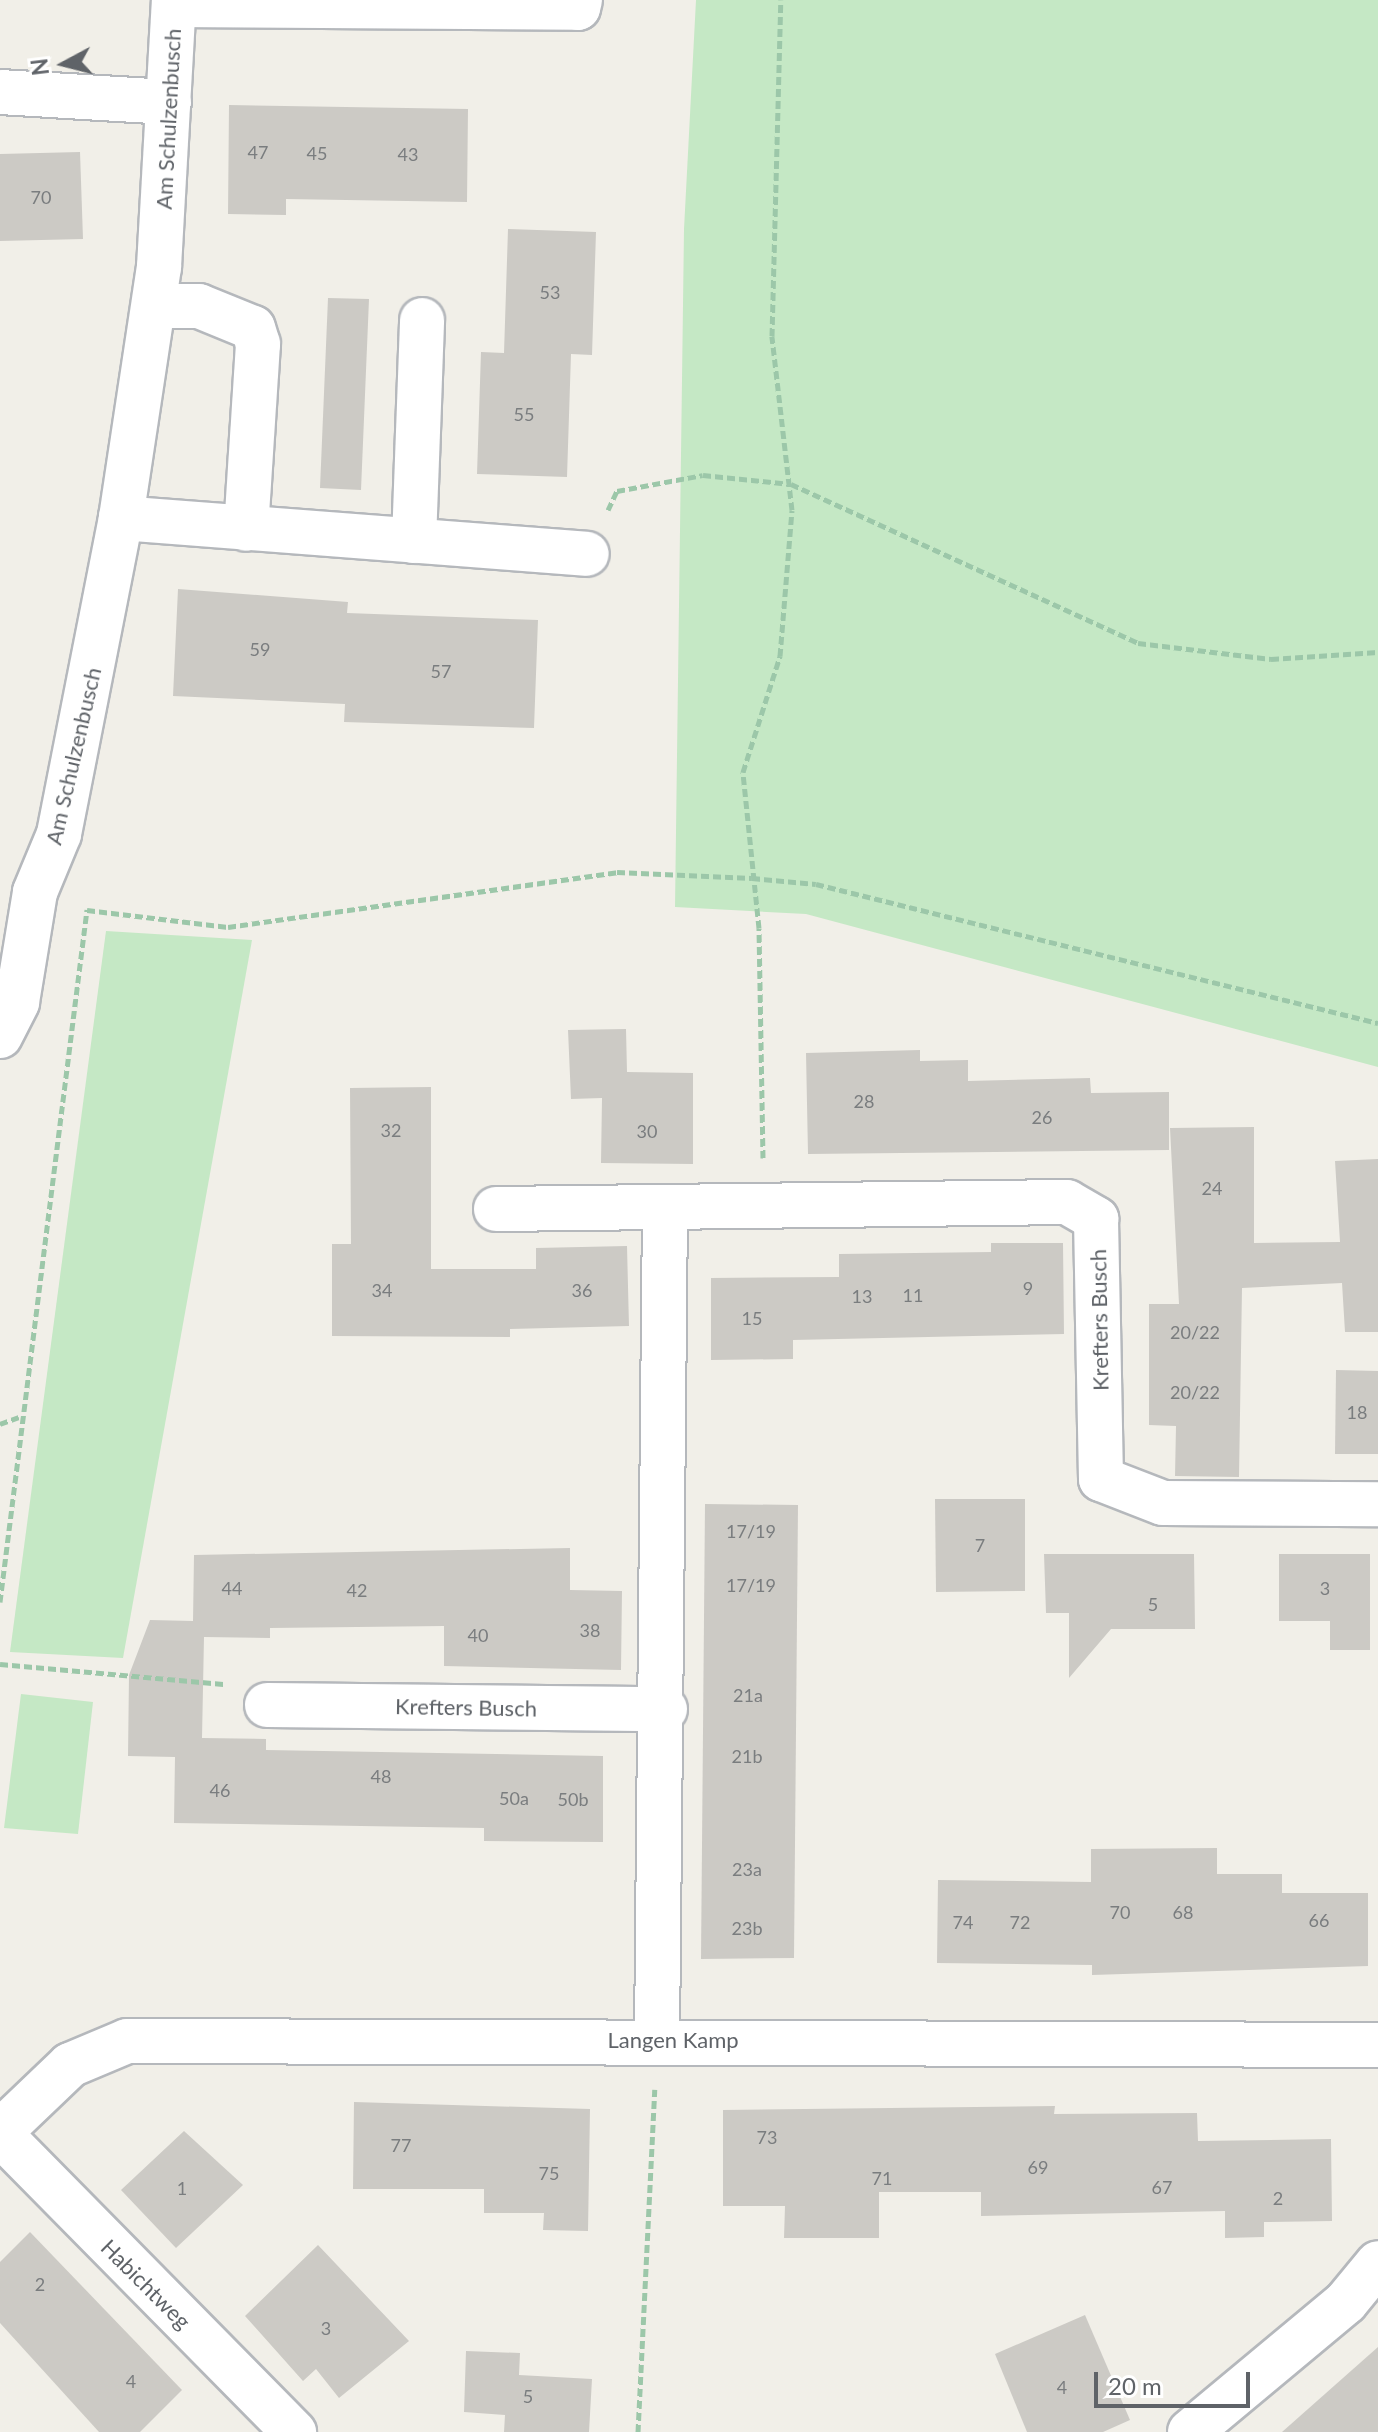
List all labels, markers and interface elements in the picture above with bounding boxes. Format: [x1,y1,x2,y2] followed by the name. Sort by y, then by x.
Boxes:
[24,24,104,104] north arrow
[150,28,186,210] street label: Am Schulzenbusch
[25,57,54,77] text: N
[248,141,268,163] house number: 47
[307,142,327,164] house number: 45
[398,143,418,165] house number: 43
[31,186,51,208] house number: 70
[540,281,560,303] house number: 53
[514,403,534,425] house number: 55
[250,638,270,660] house number: 59
[431,660,451,682] house number: 57
[40,665,106,847] street label: Am Schulzenbusch
[854,1090,874,1112] house number: 28
[1032,1106,1052,1128] house number: 26
[381,1119,401,1141] house number: 32
[637,1120,657,1142] house number: 30
[1202,1177,1222,1199] house number: 24
[1085,1249,1113,1391] street label: Krefters Busch
[1023,1277,1033,1299] house number: 9
[372,1279,392,1301] house number: 34
[572,1279,592,1301] house number: 36
[903,1284,923,1306] house number: 11
[852,1285,872,1307] house number: 13
[742,1307,762,1329] house number: 15
[1170,1321,1220,1343] house number: 20/22
[1170,1381,1220,1403] house number: 20/22
[1347,1401,1367,1423] house number: 18
[726,1520,776,1542] house number: 17/19
[975,1534,985,1556] house number: 7
[726,1574,776,1596] house number: 17/19
[222,1577,242,1599] house number: 44
[1320,1577,1330,1599] house number: 3
[347,1579,367,1601] house number: 42
[1148,1593,1158,1615] house number: 5
[580,1619,600,1641] house number: 38
[468,1624,488,1646] house number: 40
[733,1684,763,1706] house number: 21a
[395,1693,537,1721] street label: Krefters Busch
[732,1745,762,1767] house number: 21b
[371,1765,391,1787] house number: 48
[210,1779,230,1801] house number: 46
[499,1787,529,1809] house number: 50a
[558,1788,588,1810] house number: 50b
[732,1858,762,1880] house number: 23a
[1110,1901,1130,1923] house number: 70
[1173,1901,1193,1923] house number: 68
[1309,1909,1329,1931] house number: 66
[953,1911,973,1933] house number: 74
[1010,1911,1030,1933] house number: 72
[732,1917,762,1939] house number: 23b
[607,2027,739,2053] street label: Langen Kamp
[757,2126,777,2148] house number: 73
[391,2134,411,2156] house number: 77
[1028,2156,1048,2178] house number: 69
[539,2162,559,2184] house number: 75
[872,2167,892,2189] house number: 71
[1152,2176,1172,2198] house number: 67
[177,2177,187,2199] house number: 1
[1273,2187,1283,2209] house number: 2
[96,2234,196,2334] street label: Habichtweg
[35,2273,45,2295] house number: 2
[321,2317,331,2339] house number: 3
[1098,2356,1254,2406] scale bar
[126,2370,136,2392] house number: 4
[1108,2371,1162,2400] text: 20 m
[1057,2376,1067,2398] house number: 4
[523,2385,533,2407] house number: 5

